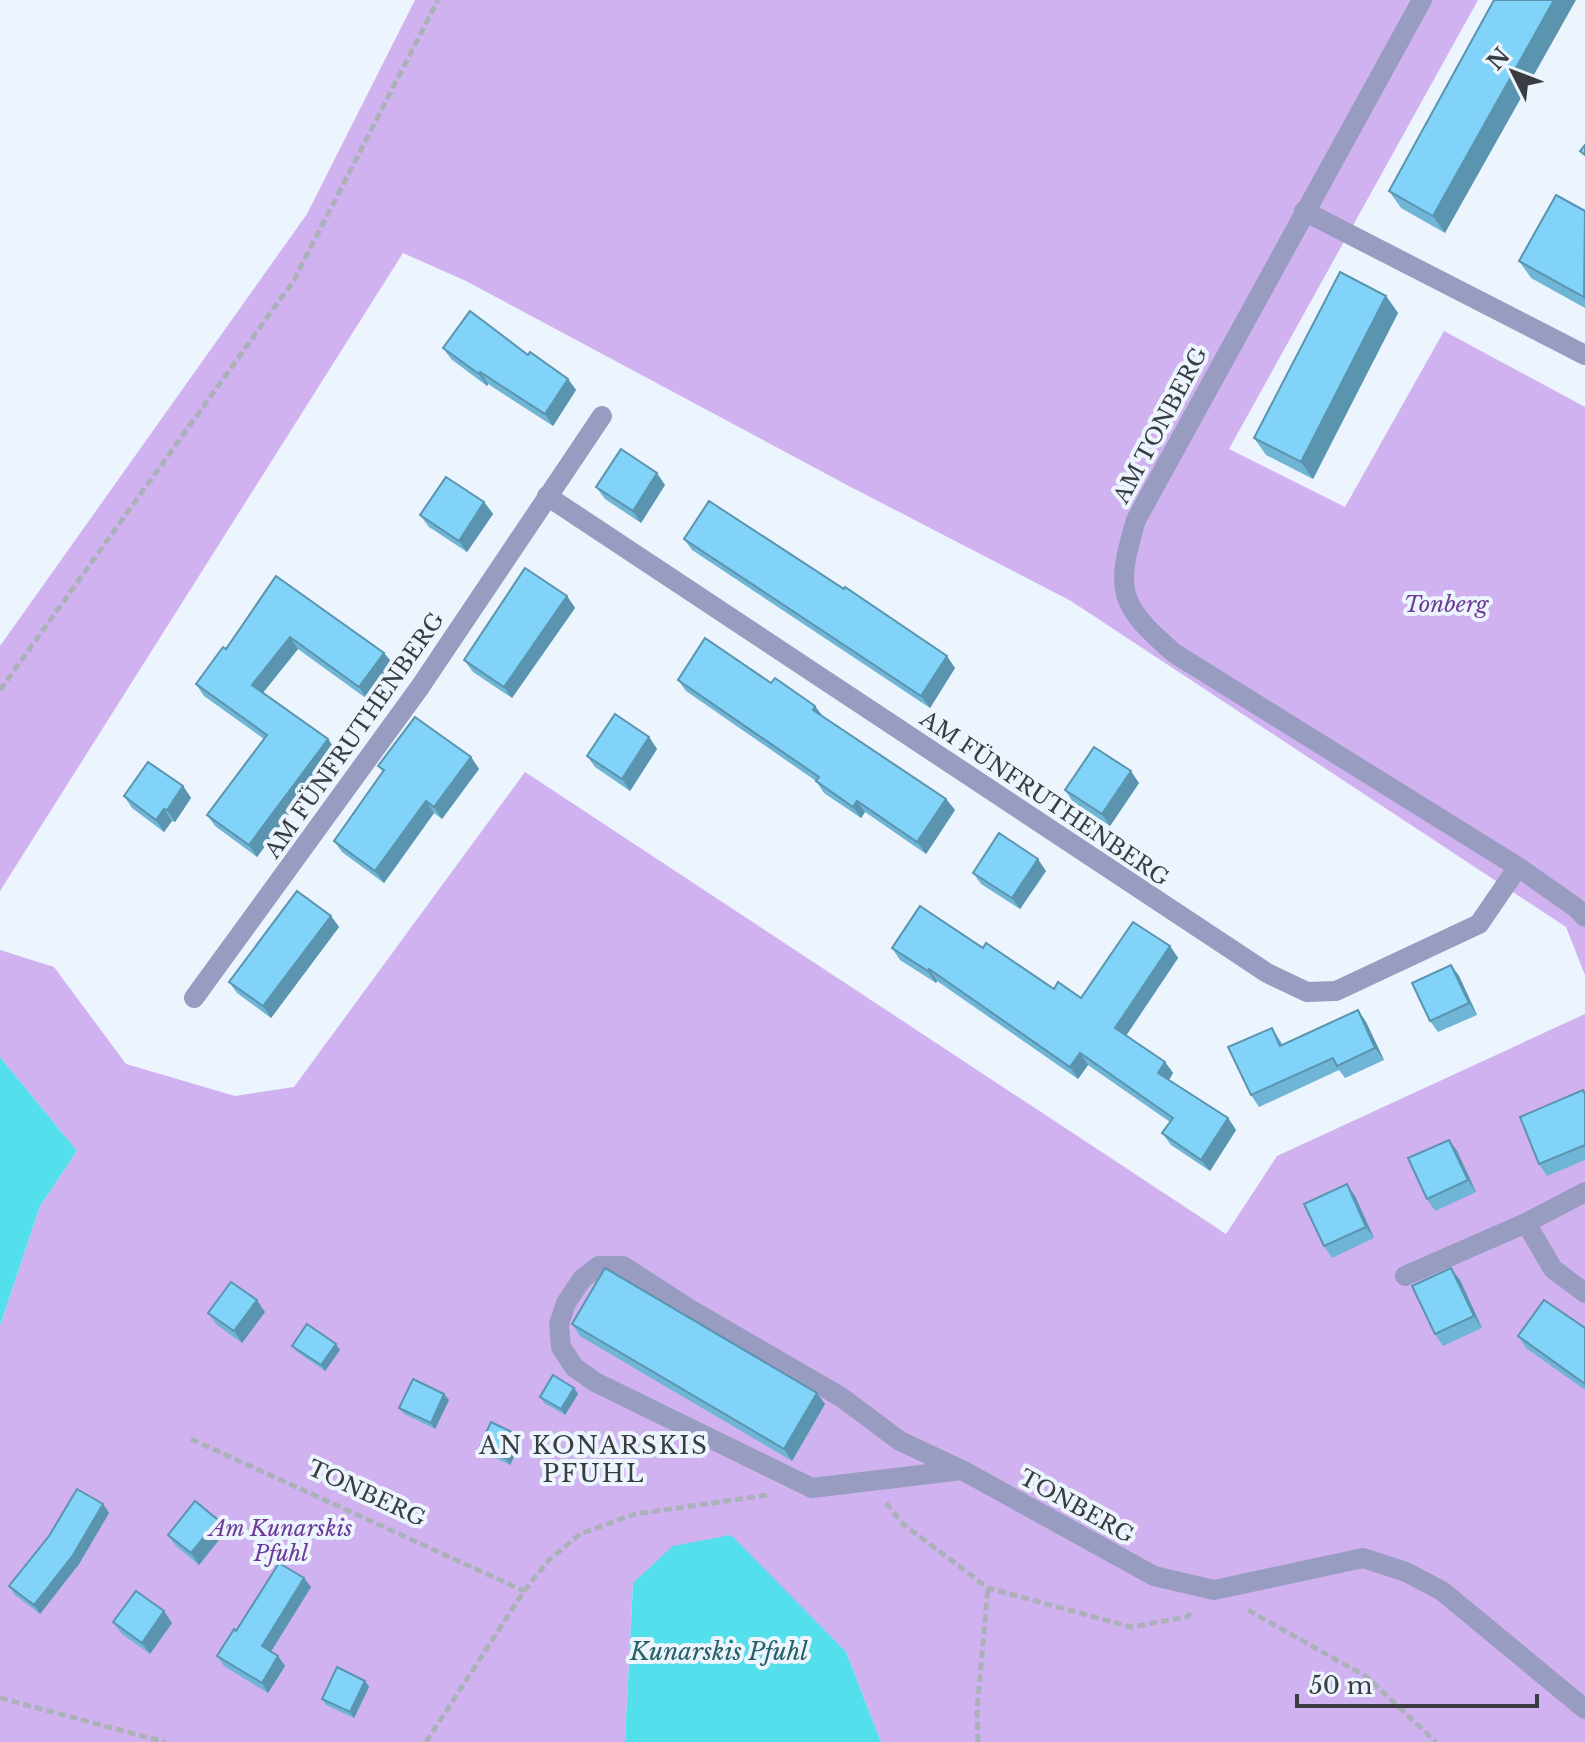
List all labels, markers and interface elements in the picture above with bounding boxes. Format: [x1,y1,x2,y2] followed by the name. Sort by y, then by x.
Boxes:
[1473,32,1553,112] north arrow
[1482,42,1516,76] text: N
[1107,342,1213,509] street label: AM TONBERG
[1404,591,1490,618] park label: Tonberg
[258,607,450,864] street label: AM FÜNFRUTHENBERG
[914,704,1175,892] street label: AM FÜNFRUTHENBERG
[478,1431,709,1488] district label: AN KONARSKIS PFUHL
[304,1454,430,1532] street label: TONBERG
[1015,1464,1139,1549] street label: TONBERG
[207,1515,352,1567] park label: Am Kunarskis Pfuhl
[629,1637,808,1666] water label: Kunarskis Pfuhl
[1297,1658,1537,1708] scale bar
[1309,1671,1373,1700] text: 50 m

